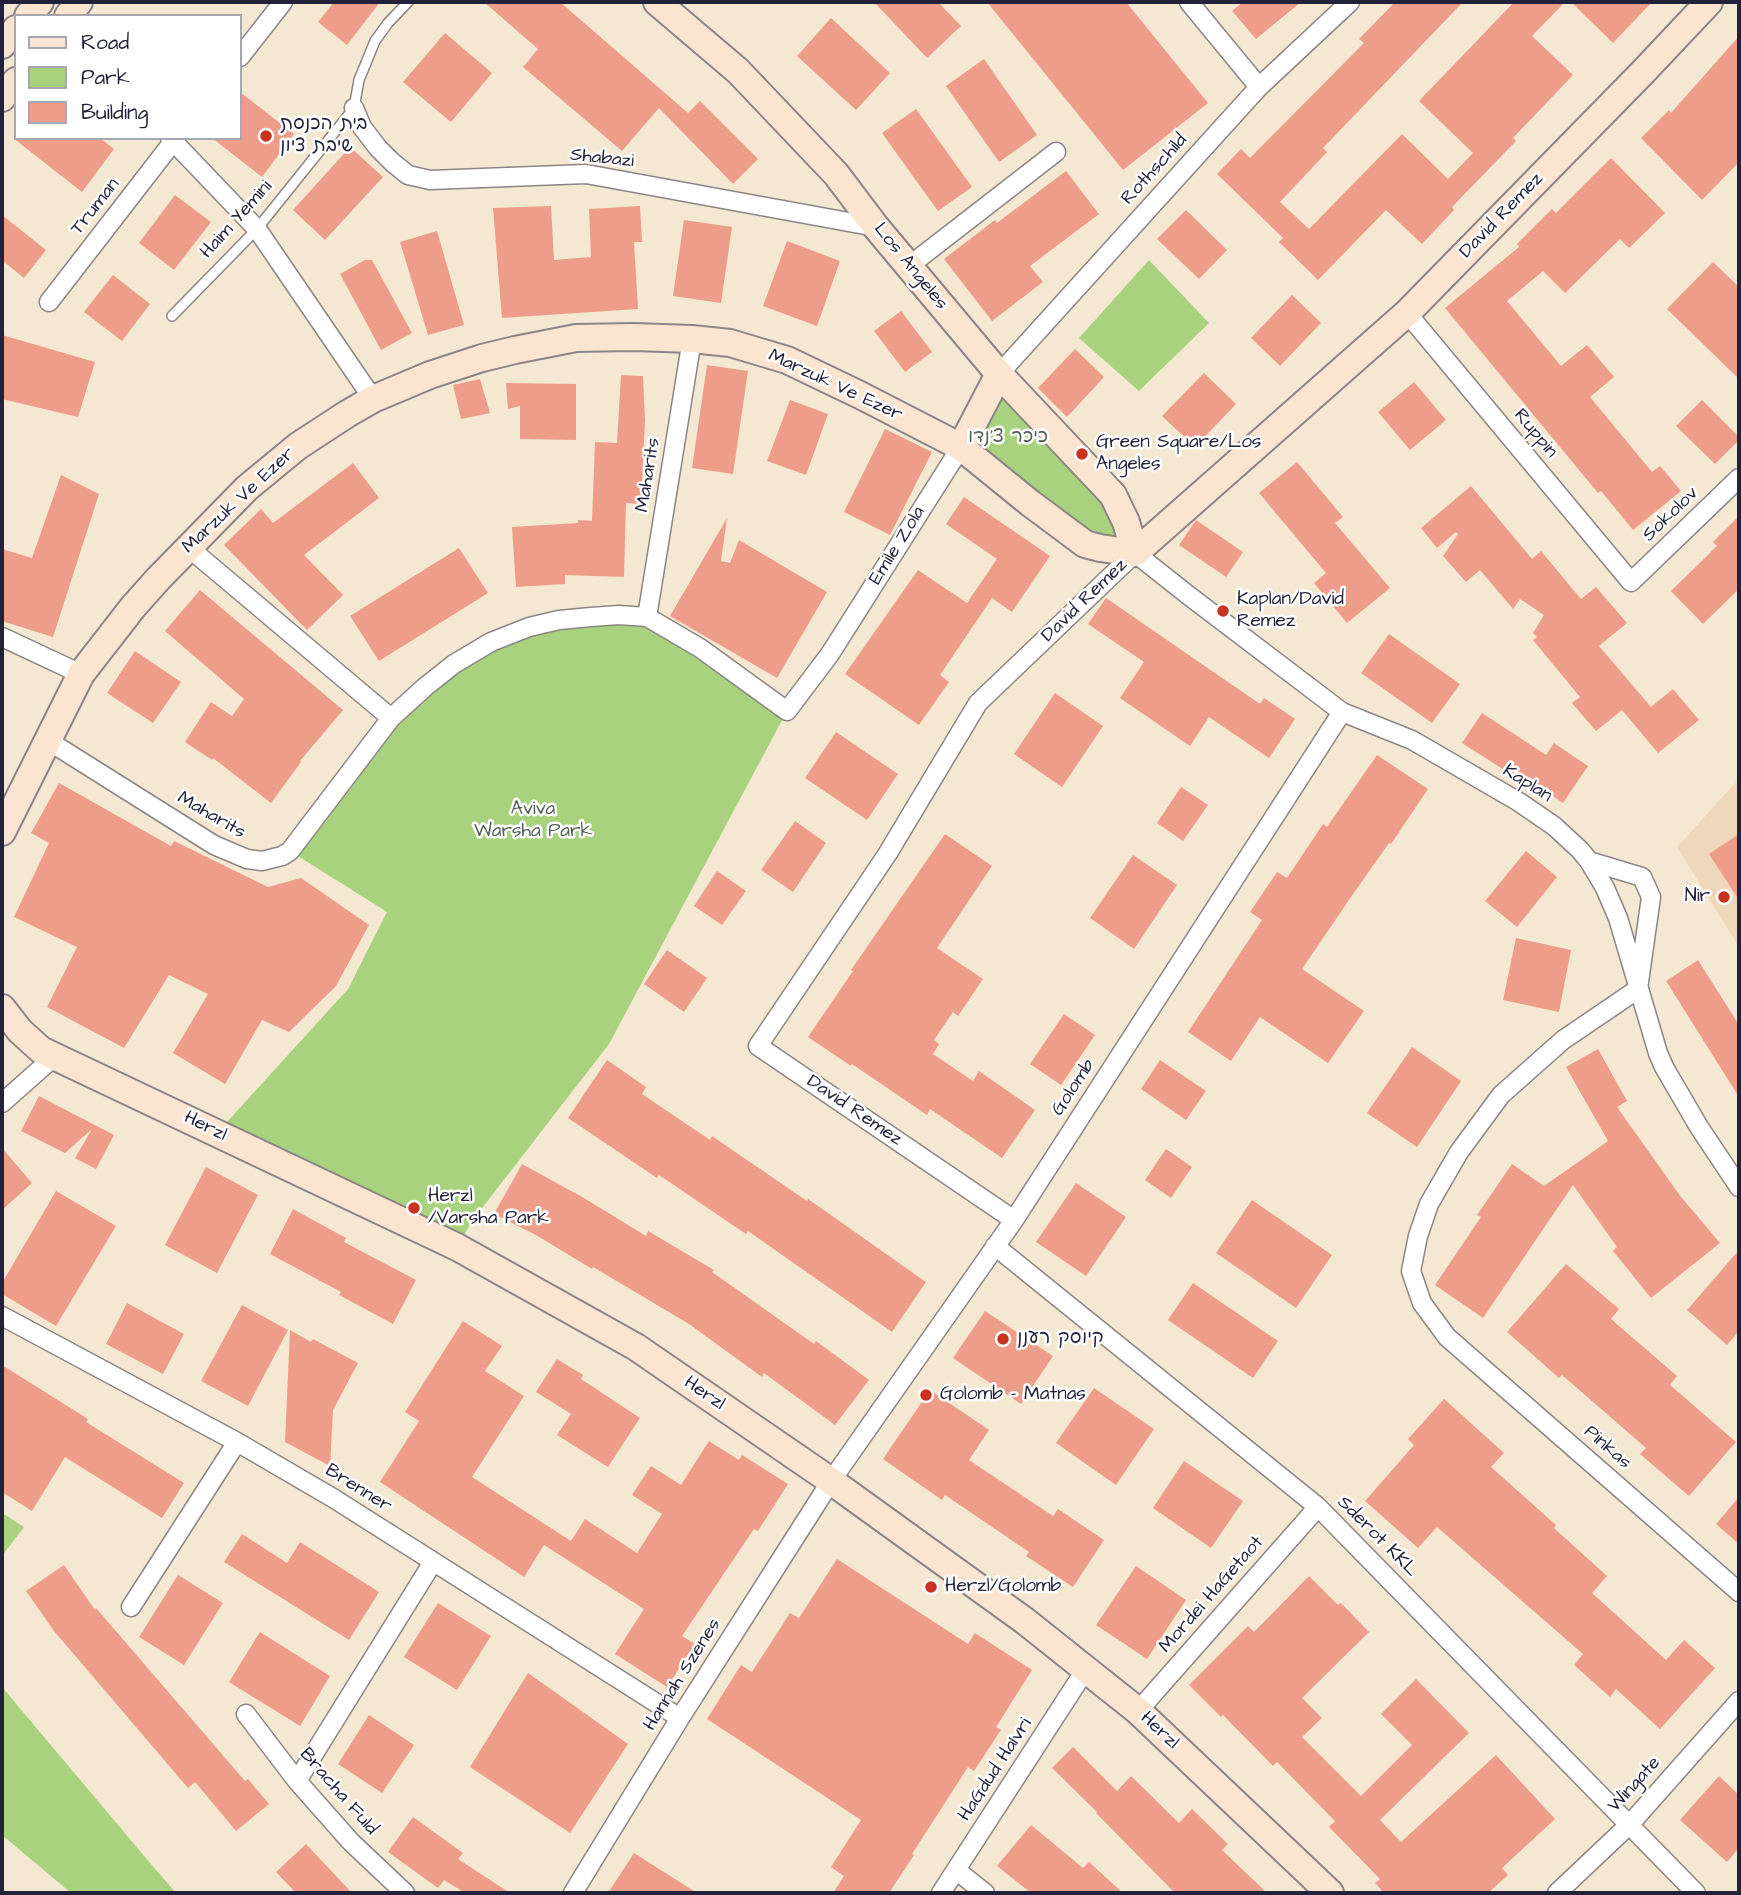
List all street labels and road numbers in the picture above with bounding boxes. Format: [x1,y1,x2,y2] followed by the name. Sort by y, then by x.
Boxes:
[1117,130,1193,210] street label: Rothschild
[569,144,635,174] street label: Shabazi
[1455,168,1549,264] street label: David Remez
[67,174,125,240] street label: Truman
[196,176,278,264] street label: Haim Yemini
[868,219,952,315] street label: Los Angeles
[764,345,906,427] street label: Marzuk Ve Ezer
[1508,405,1562,463] street label: Ruppin
[632,436,666,514] street label: Maharits
[178,443,300,559] street label: Marzuk Ve Ezer
[1638,483,1704,547] street label: Sokolov
[865,503,931,589] street label: Emile Zola
[1037,554,1133,648] street label: David Remez
[1498,760,1556,808] street label: Kaplan
[173,787,249,845] street label: Maharits
[1047,1055,1101,1121] street label: Golomb
[802,1071,906,1151] street label: David Remez
[180,1107,230,1147] street label: Herzl
[679,1372,729,1416] street label: Herzl
[1579,1421,1635,1475] street label: Pinkas
[321,1460,395,1518] street label: Brenner
[1332,1492,1422,1582] street label: Sderot KKL
[1155,1532,1269,1658] street label: Mordei HaGetaot
[639,1615,727,1735] street label: Hannah Szenes
[1135,1707,1183,1755] street label: Herzl
[954,1714,1038,1826] street label: HaGdud HaIvri
[294,1744,382,1840] street label: Bracha Fuld
[1604,1752,1666,1818] street label: Wingate

